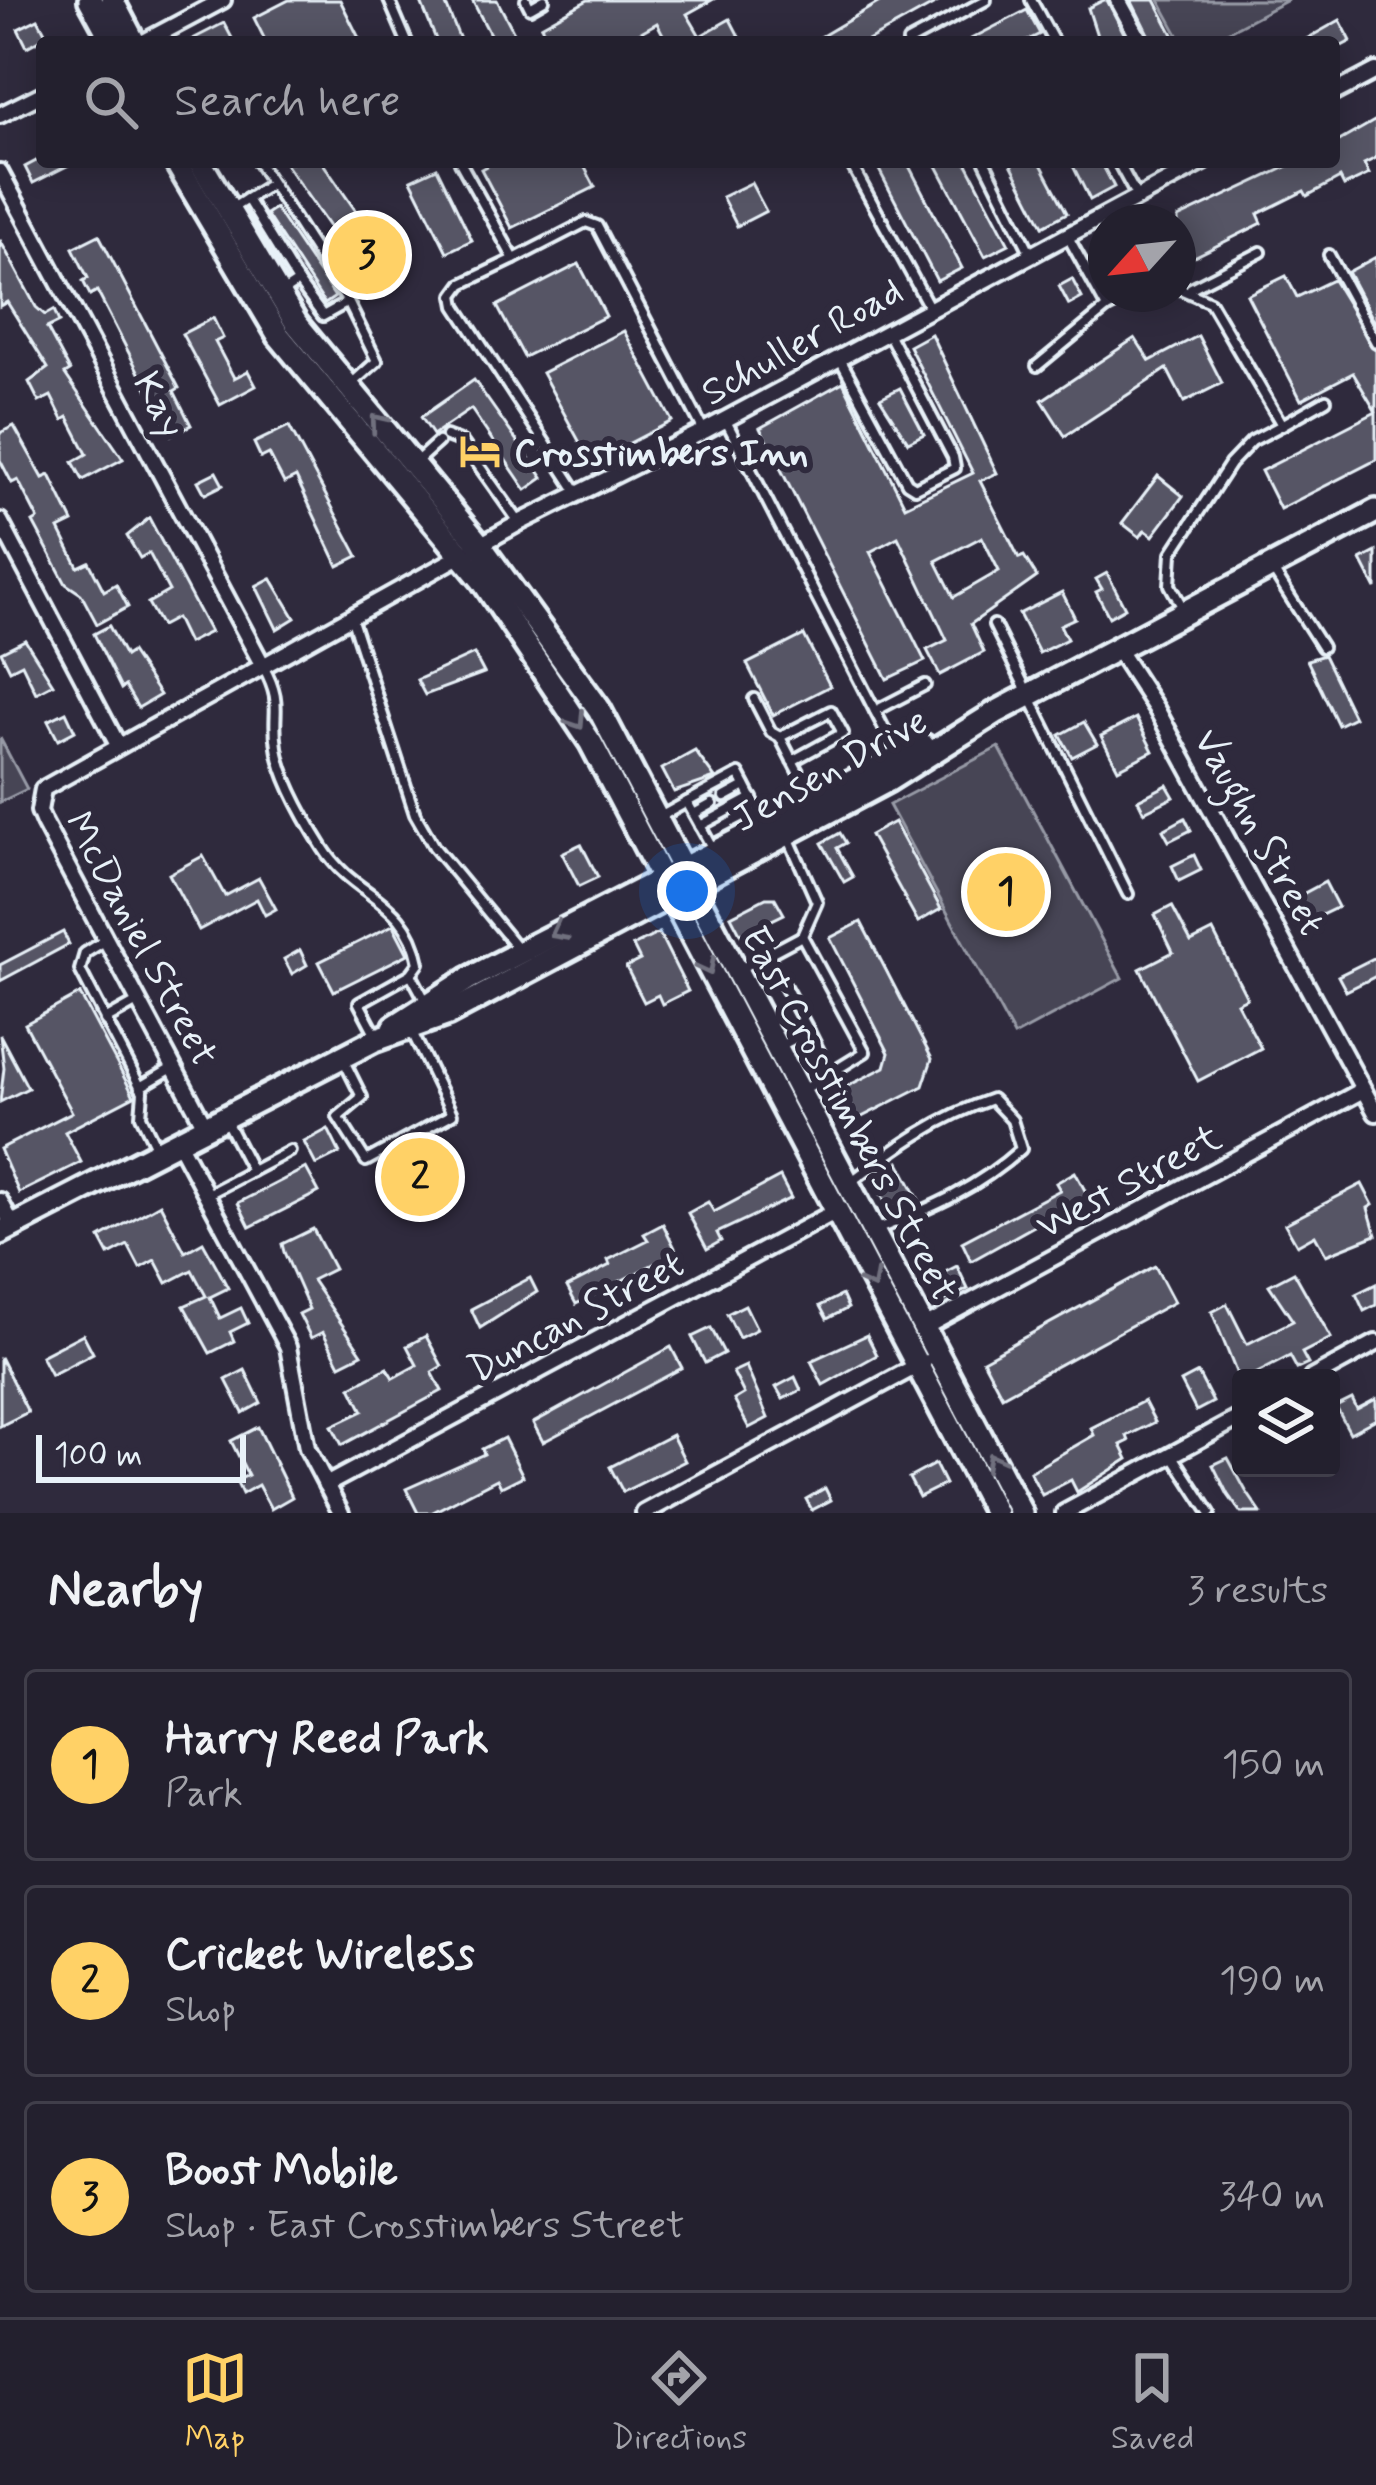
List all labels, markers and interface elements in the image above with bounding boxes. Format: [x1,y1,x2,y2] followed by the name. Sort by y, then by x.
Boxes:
[36,36,1340,168] search box
[78,69,144,135] icon: search
[174,73,401,132] text: Search here
[1088,204,1196,312] north arrow
[328,210,406,300] pin: 3
[693,267,912,419] street label: Schuller Road
[120,364,196,447] street label: Kay
[371,414,393,436] one-way arrow
[457,428,503,474] hotel icon: Crosstimbers Inn
[514,429,809,480] place label: Crosstimbers Inn
[724,696,937,846] street label: Jensen Drive
[563,707,585,729] one-way arrow
[1178,720,1336,947] street label: Vaughn Street
[51,803,228,1076] street label: McDaniel Street
[967,847,1045,937] pin: 1
[657,861,717,921] your location
[549,918,570,941] one-way arrow
[727,918,969,1311] street label: East Crosstimbers Street
[692,954,715,976] one-way arrow
[1028,1113,1231,1253] street label: West Street
[381,1132,459,1222] pin: 2
[460,1240,693,1396] street label: Duncan Street
[857,1269,880,1290] one-way arrow
[1232,1369,1340,1477] map controls
[1232,1369,1340,1477] button: layers
[36,1429,246,1482] scale bar
[54,1434,143,1478] text: 100 m
[984,1452,1007,1473] one-way arrow
[48,1558,203,1624] text: Nearby
[1187,1566,1328,1617] text: 3 results
[165,1710,489,1769] text: Harry Reed Park
[81,1740,99,1791] text: 1
[1222,1740,1325,1791] text: 150 m
[165,1769,243,1820] text: Park
[165,1926,474,1985] text: Cricket Wireless
[80,1956,100,2007] text: 2
[1219,1956,1325,2007] text: 190 m
[165,1985,237,2036] text: Shop
[165,2142,398,2201] text: Boost Mobile
[81,2172,99,2223] text: 3
[1219,2172,1325,2223] text: 340 m
[165,2201,684,2252] text: Shop · East Crosstimbers Street
[182,2345,248,2461] tab: Map
[611,2345,747,2461] tab: Directions
[1111,2345,1194,2461] tab: Saved

